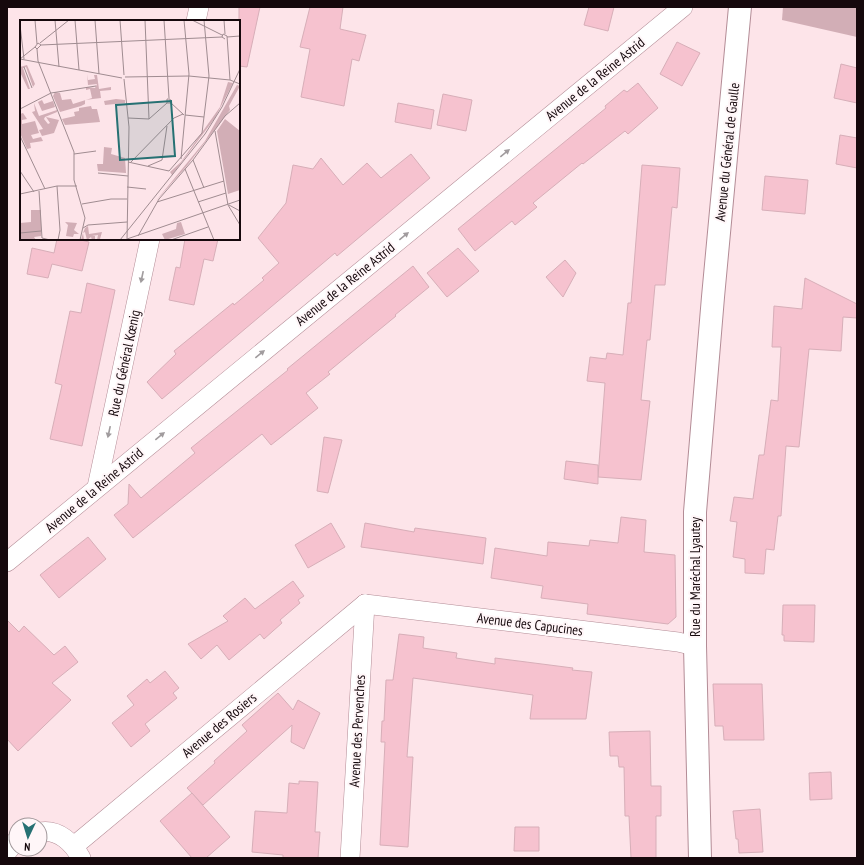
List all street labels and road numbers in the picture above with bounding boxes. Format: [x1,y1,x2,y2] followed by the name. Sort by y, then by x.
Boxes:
[542,33,648,125] street label: Avenue de la Reine Astrid
[711,82,743,222] street label: Avenue du Général de Gaulle
[292,238,398,330] street label: Avenue de la Reine Astrid
[104,308,144,418] street label: Rue du Général Kœnig
[41,444,147,536] street label: Avenue de la Reine Astrid
[686,516,704,637] street label: Rue du Maréchal Lyautey
[476,609,584,639] street label: Avenue des Capucines
[345,674,369,788] street label: Avenue des Pervenches
[178,688,260,762] street label: Avenue des Rosiers

